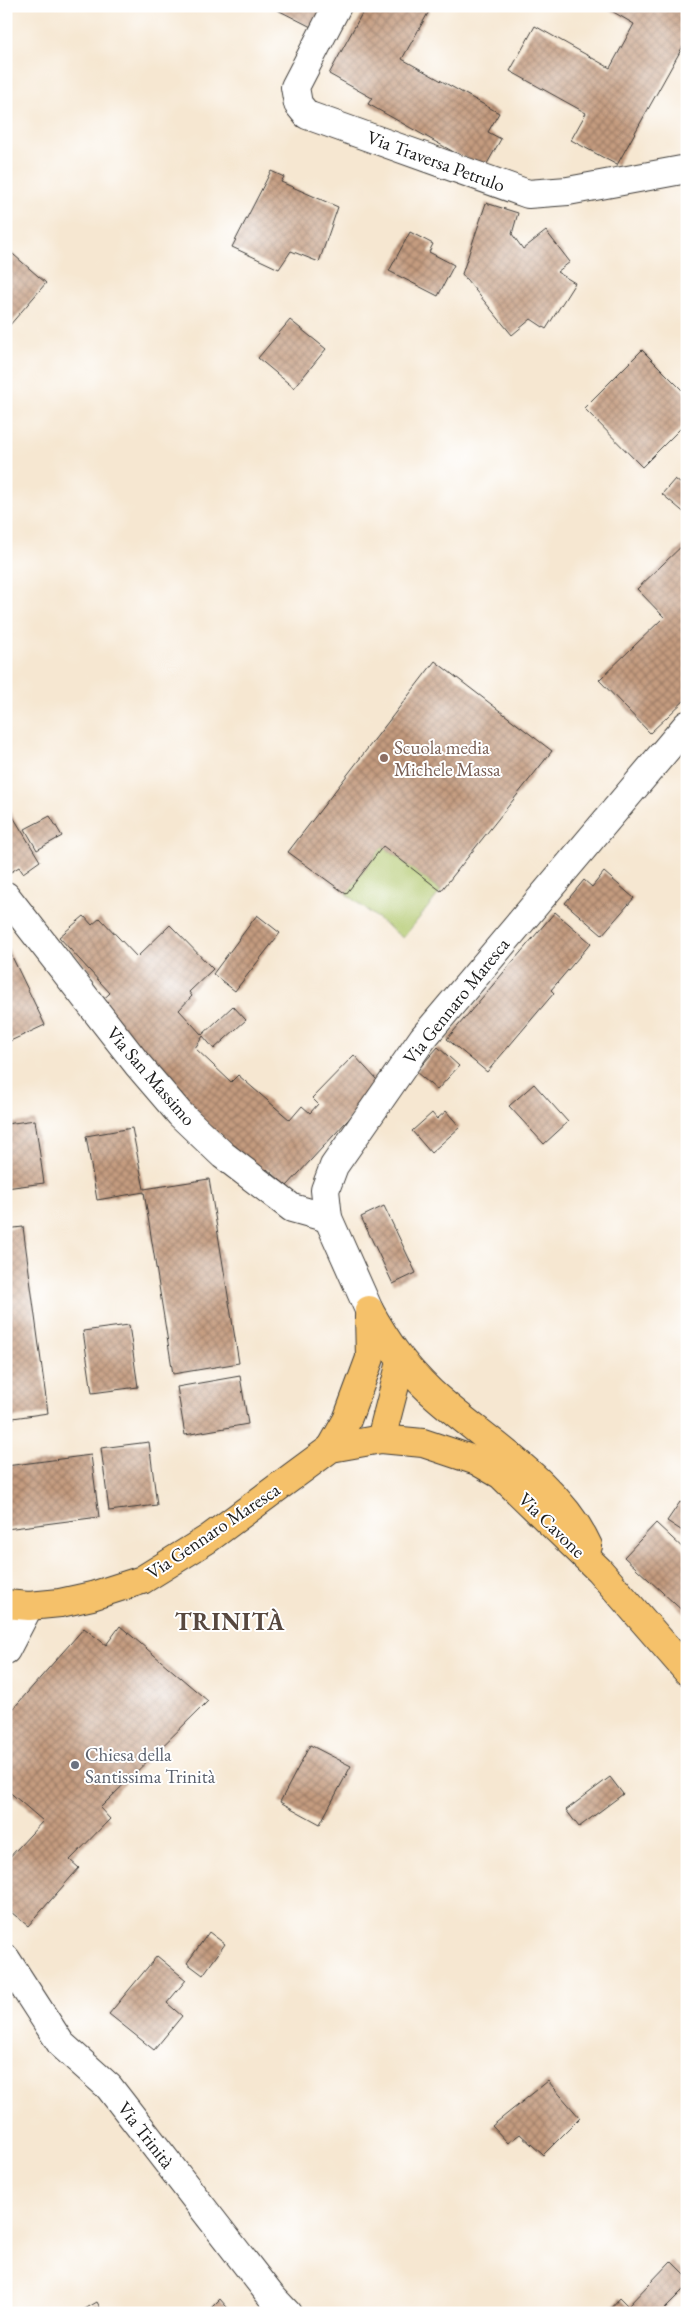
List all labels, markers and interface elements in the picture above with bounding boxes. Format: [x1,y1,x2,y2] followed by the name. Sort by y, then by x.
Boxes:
[364,124,508,198] street label: Via Traversa Petrulo
[394,735,501,782] place label: Scuola media Michele Massa
[378,752,390,764] marker: Scuola media Michele Massa
[397,932,515,1070] street label: Via Gennaro Maresca
[101,1021,201,1131] street label: Via San Massimo
[141,1477,285,1585] street label: Via Gennaro Maresca
[513,1487,591,1563] street label: Via Cavone
[175,1606,285,1637] district label: TRINITÀ
[85,1742,216,1789] place label: Chiesa della Santissima Trinità
[69,1759,81,1771] marker: Chiesa della Santissima Trinità
[112,2096,180,2174] street label: Via Trinità

